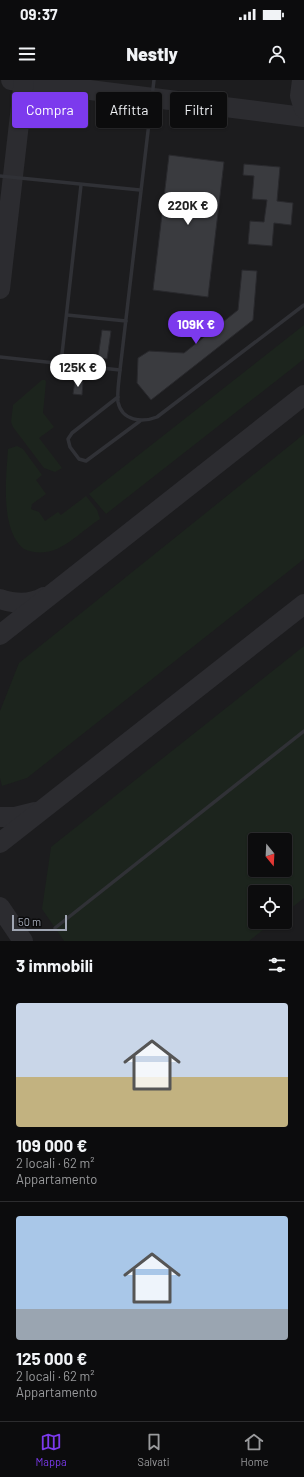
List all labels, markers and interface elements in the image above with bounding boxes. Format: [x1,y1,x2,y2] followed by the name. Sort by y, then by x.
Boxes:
[20,5,58,23] text: 09:37
[16,43,38,65] icon: menu
[126,43,178,65] text: Nestly
[266,43,288,65] icon: person
[12,92,88,128] chip: Compra
[96,92,162,128] chip: Affitta
[170,92,227,128] chip: Filtri
[155,192,221,226] pin: 220K €
[168,197,208,213] text: 220K €
[163,311,229,345] pin: 109K €
[177,316,215,332] text: 109K €
[45,354,111,388] pin: 125K €
[59,359,97,375] text: 125K €
[248,833,292,877] north arrow
[248,833,292,929] map controls
[248,885,292,929] button: locate
[12,913,67,932] scale bar
[18,915,41,928] text: 50 m
[266,954,288,976] icon: filters
[16,955,93,975] text: 3 immobili
[116,1029,188,1101] icon: home
[16,1135,87,1155] text: 109 000 €
[16,1155,95,1171] text: 2 locali · 62 m²
[16,1171,97,1187] text: Appartamento
[116,1242,188,1314] icon: home
[16,1348,87,1368] text: 125 000 €
[16,1368,95,1384] text: 2 locali · 62 m²
[16,1384,97,1400] text: Appartamento
[35,1431,67,1468] tab: Mappa
[138,1431,170,1468] tab: Salvati
[240,1431,269,1468] tab: Home

